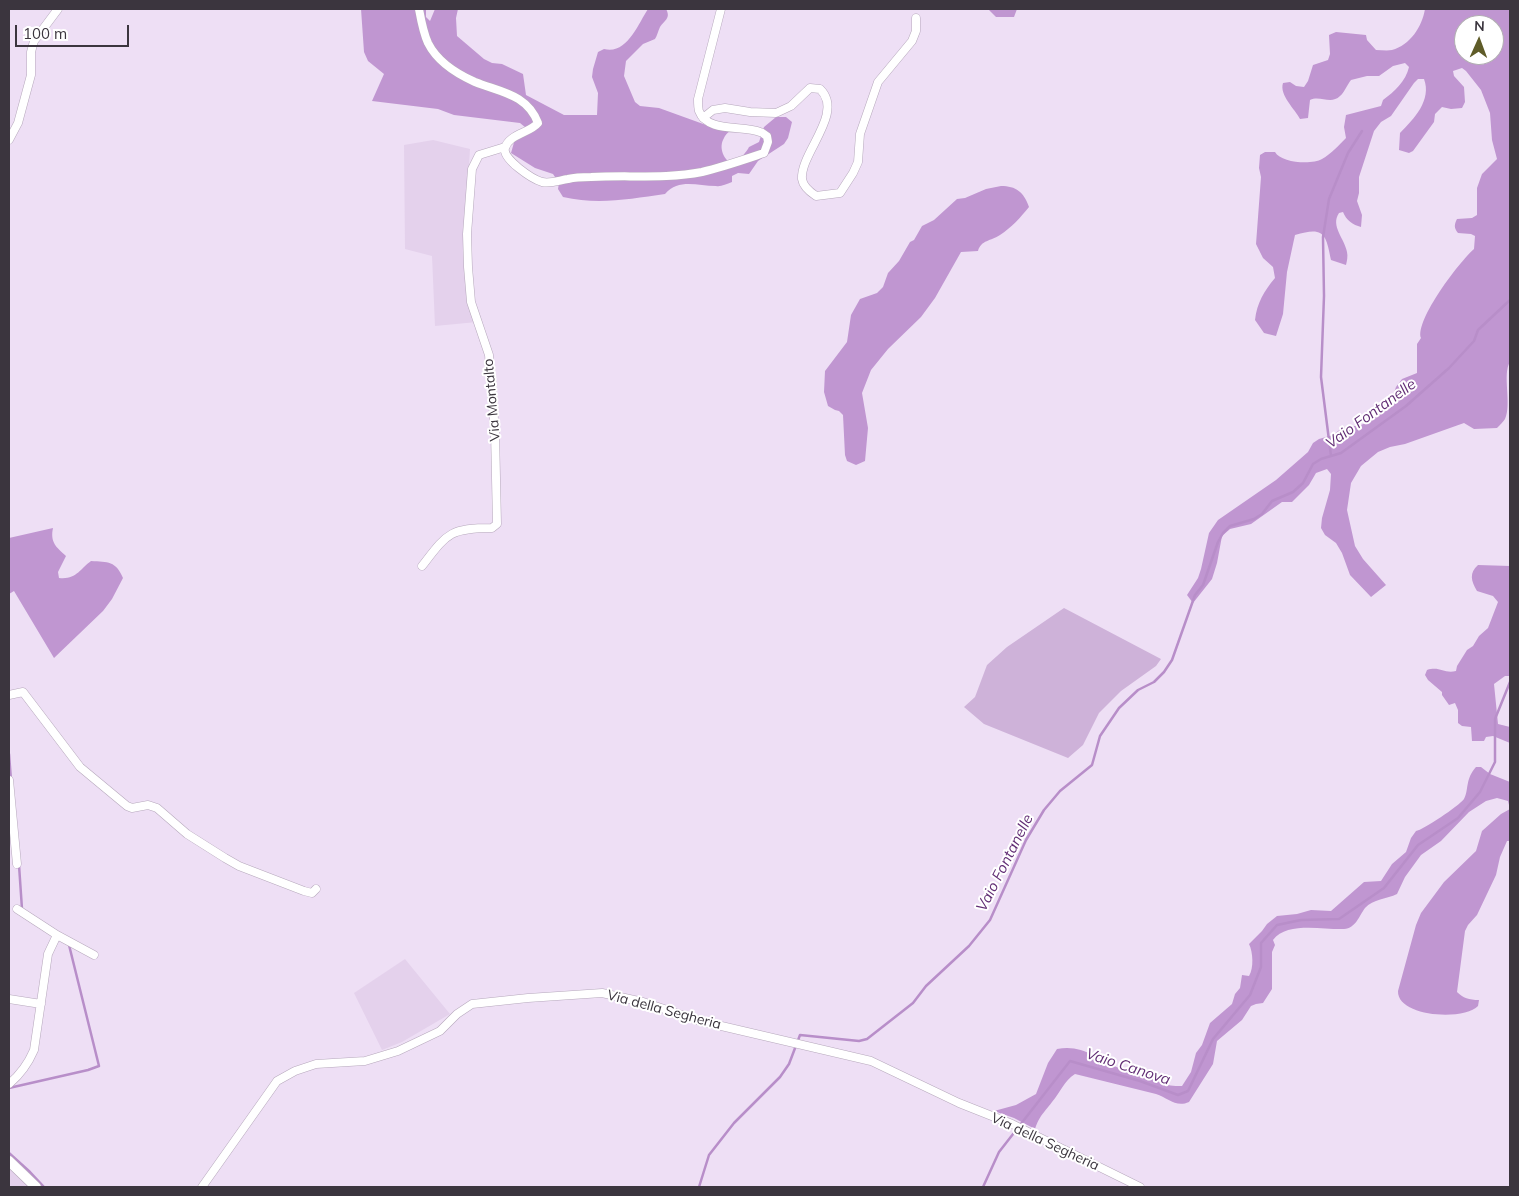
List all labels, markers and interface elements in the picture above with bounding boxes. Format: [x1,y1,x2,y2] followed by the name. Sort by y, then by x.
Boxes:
[18,15,131,47] scale bar
[1454,15,1504,65] north arrow
[1474,17,1485,35] text: N
[23,24,67,43] text: 100 m
[480,358,504,442] street label: Via Montalto
[1323,375,1419,453] water label: Vaio Fontanelle
[973,811,1037,915] water label: Vaio Fontanelle
[605,987,723,1033] street label: Via della Segheria
[1083,1045,1173,1089] water label: Vaio Canova
[988,1110,1102,1174] street label: Via della Segheria

